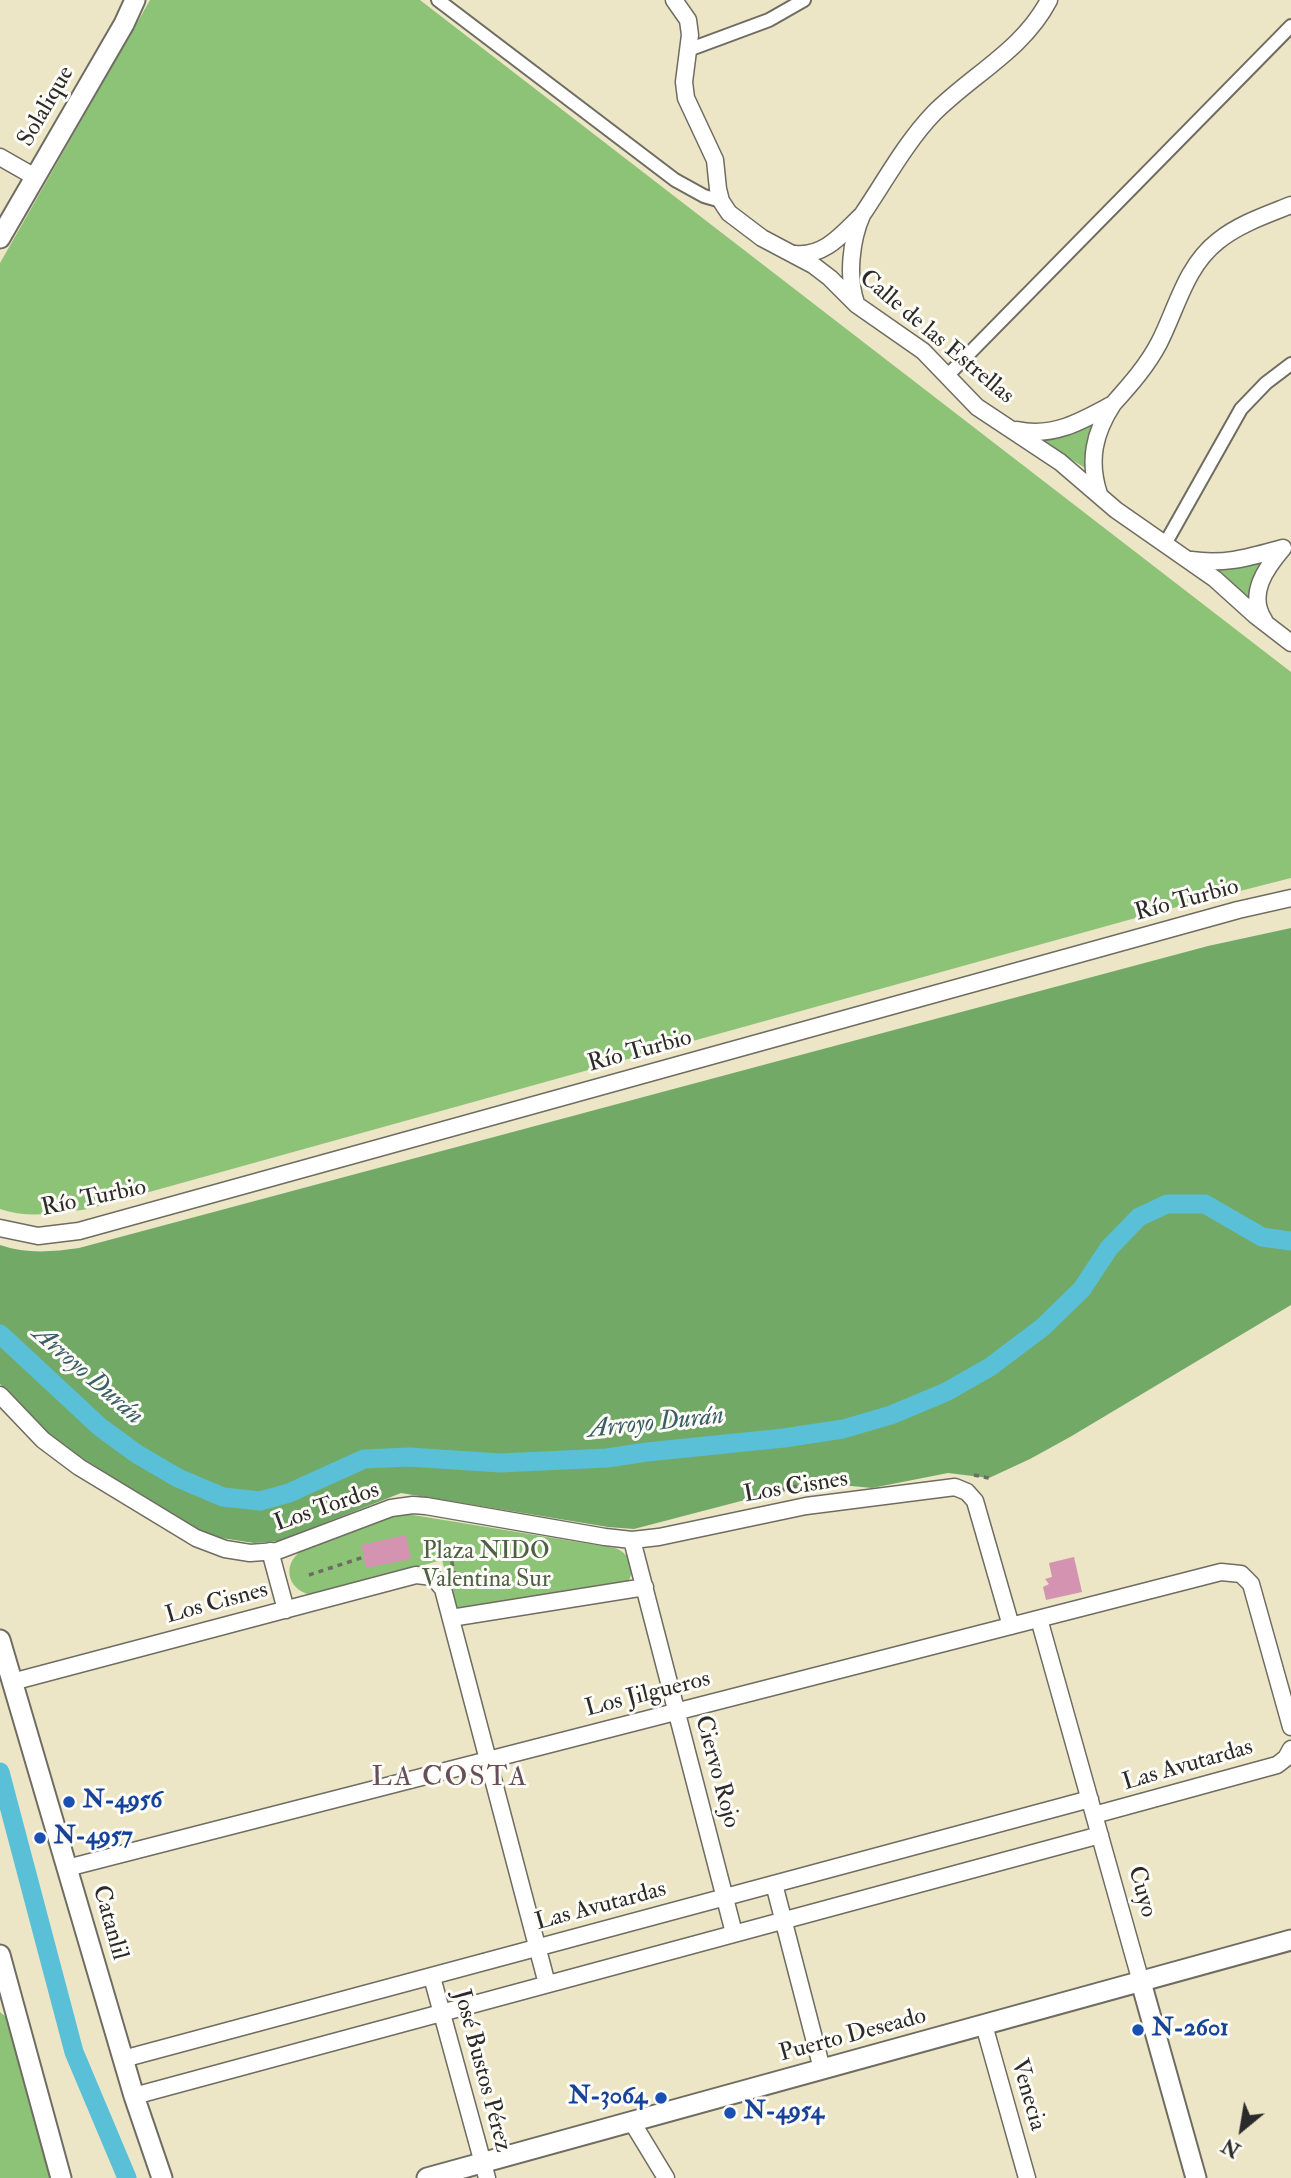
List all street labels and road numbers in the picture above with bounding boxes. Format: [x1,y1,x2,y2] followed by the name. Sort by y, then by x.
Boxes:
[12,62,82,152] street label: Solalique
[853,265,1019,411] street label: Calle de las Estrellas
[1132,873,1242,929] street label: Río Turbio
[585,1024,695,1080] street label: Río Turbio
[39,1174,149,1224] street label: Río Turbio
[742,1466,850,1510] street label: Los Cisnes
[271,1477,383,1539] street label: Los Tordos
[163,1577,271,1631] street label: Los Cisnes
[583,1666,713,1724] street label: Los Jilgueros
[687,1713,745,1831] street label: Ciervo Rojo
[1120,1734,1256,1798] street label: Las Avutardas
[1120,1863,1162,1921] street label: Cuyo
[532,1876,670,1938] street label: Las Avutardas
[85,1882,133,1964] street label: Catanlil
[445,1987,517,2155] street label: José Bustos Pérez
[776,2003,930,2069] street label: Puerto Deseado
[1003,2056,1051,2134] street label: Venecia

